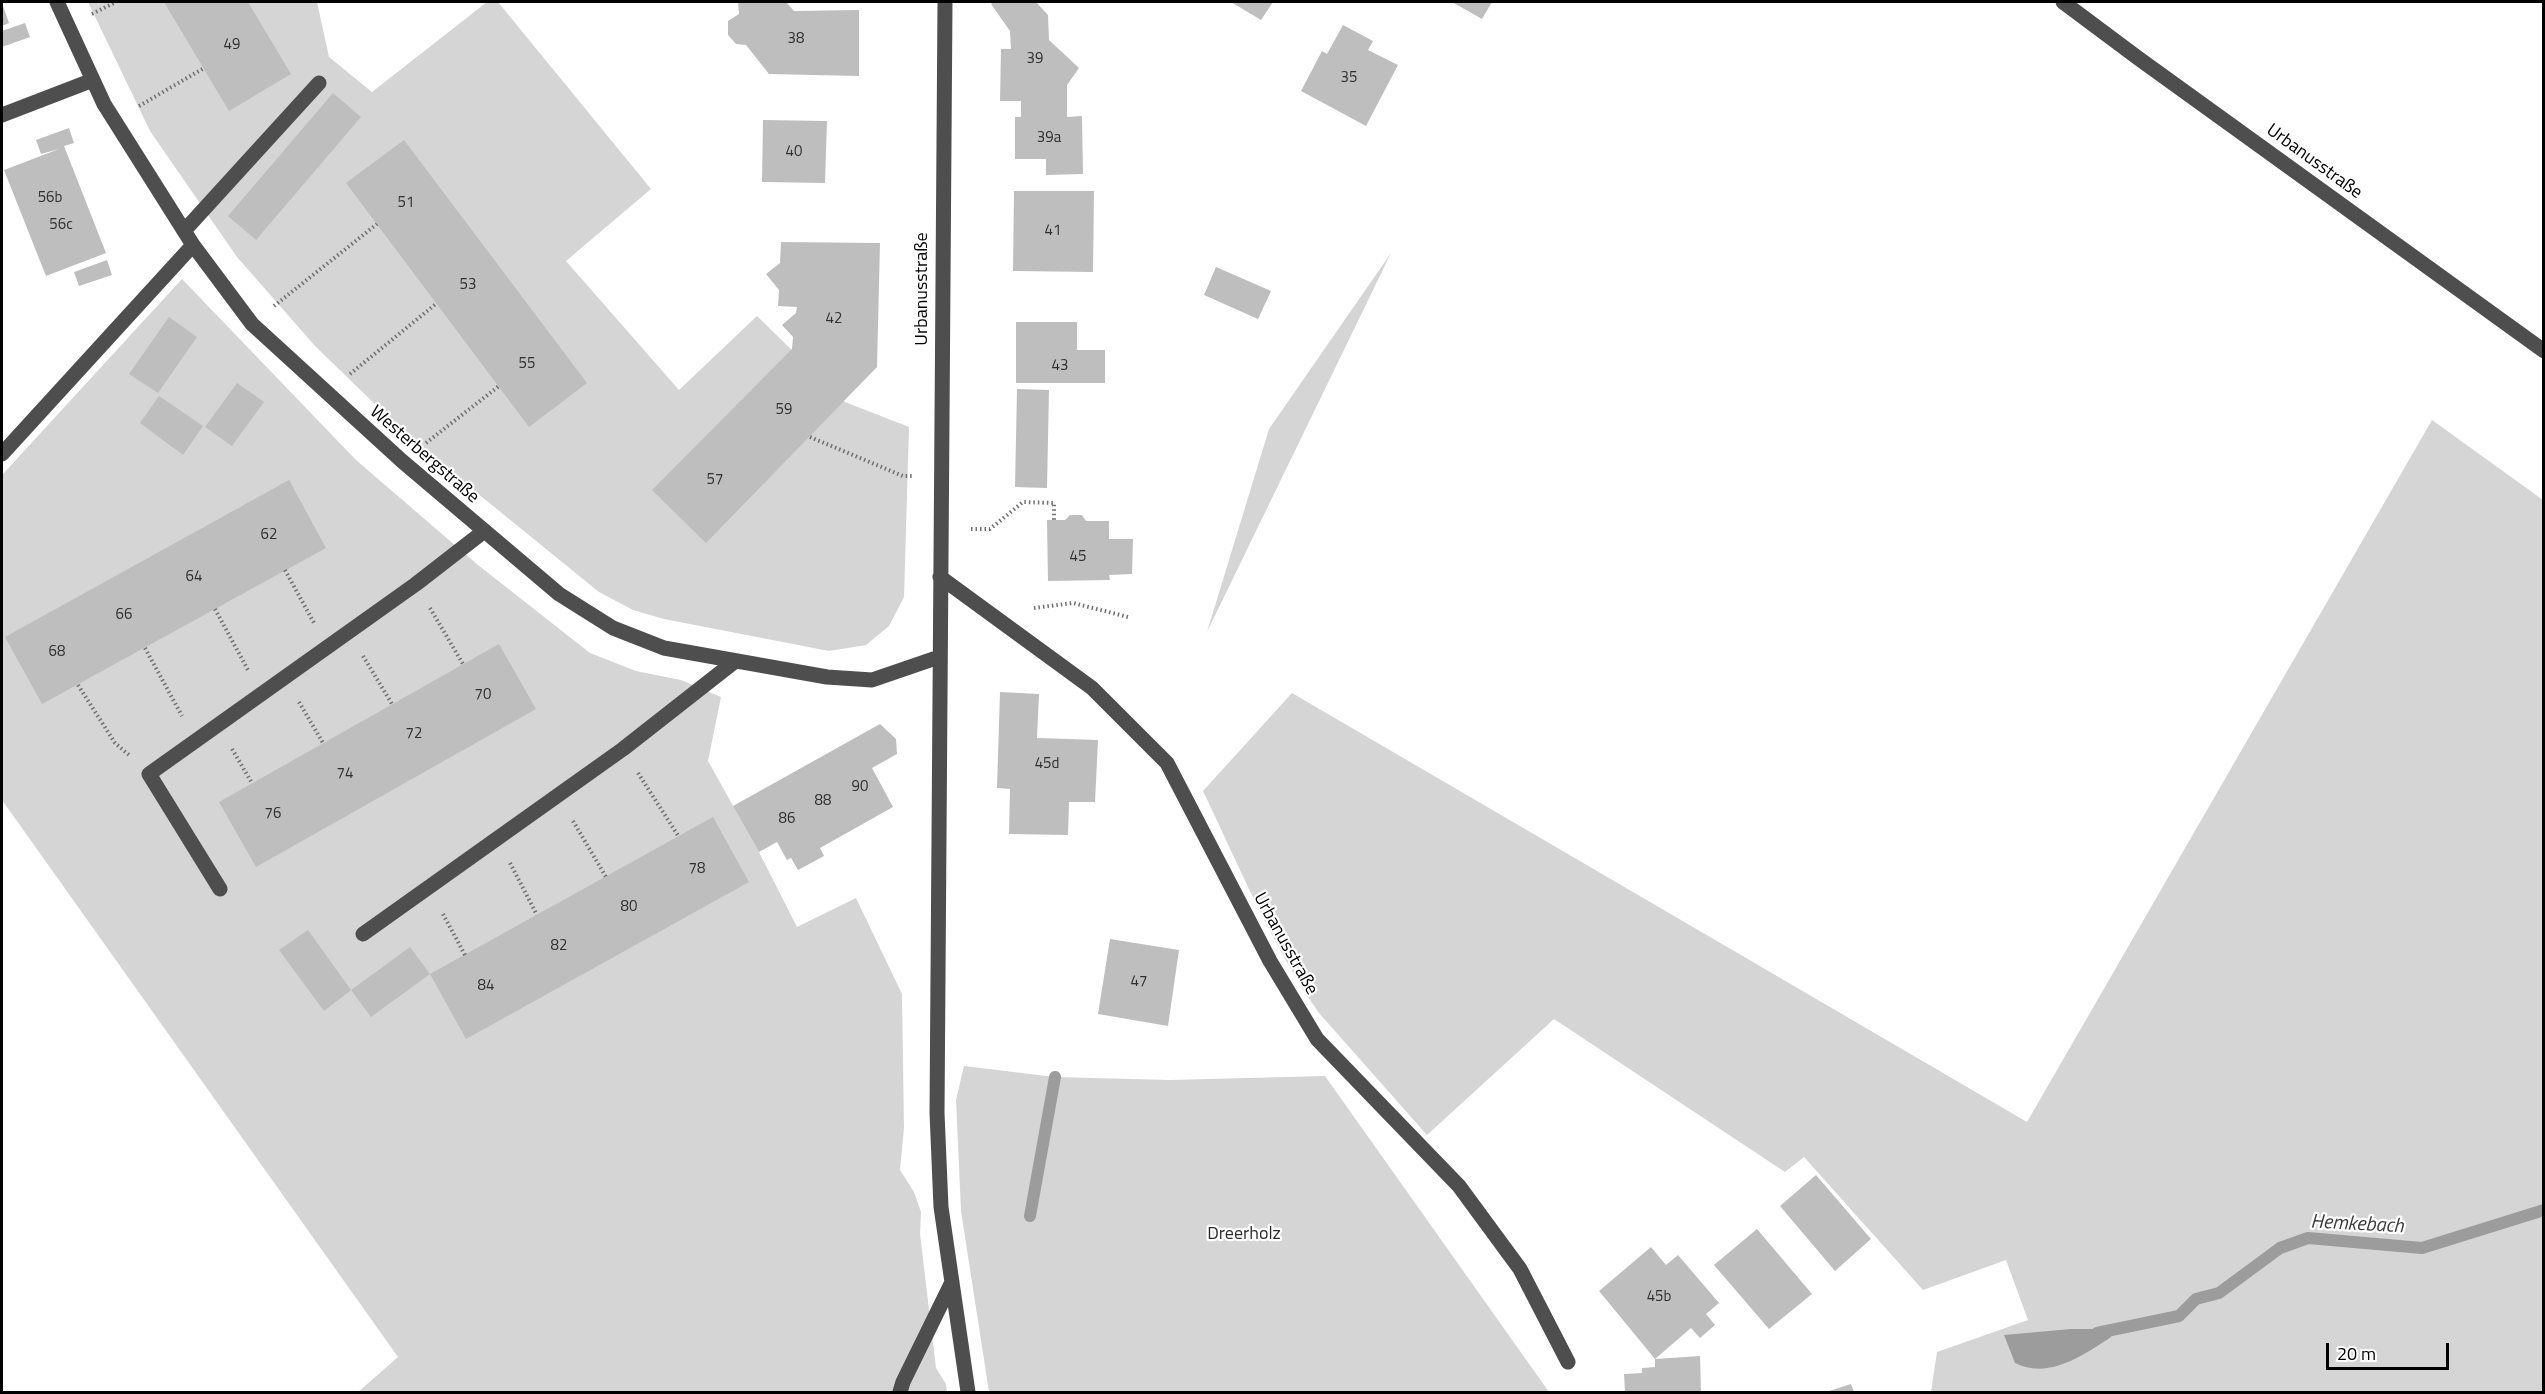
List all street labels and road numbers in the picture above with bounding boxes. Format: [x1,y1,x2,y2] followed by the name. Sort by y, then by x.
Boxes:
[2262,120,2366,204] street label: Urbanusstraße
[912,232,934,346] street label: Urbanusstraße
[365,402,483,508] street label: Westerbergstraße
[1248,889,1322,999] street label: Urbanusstraße

